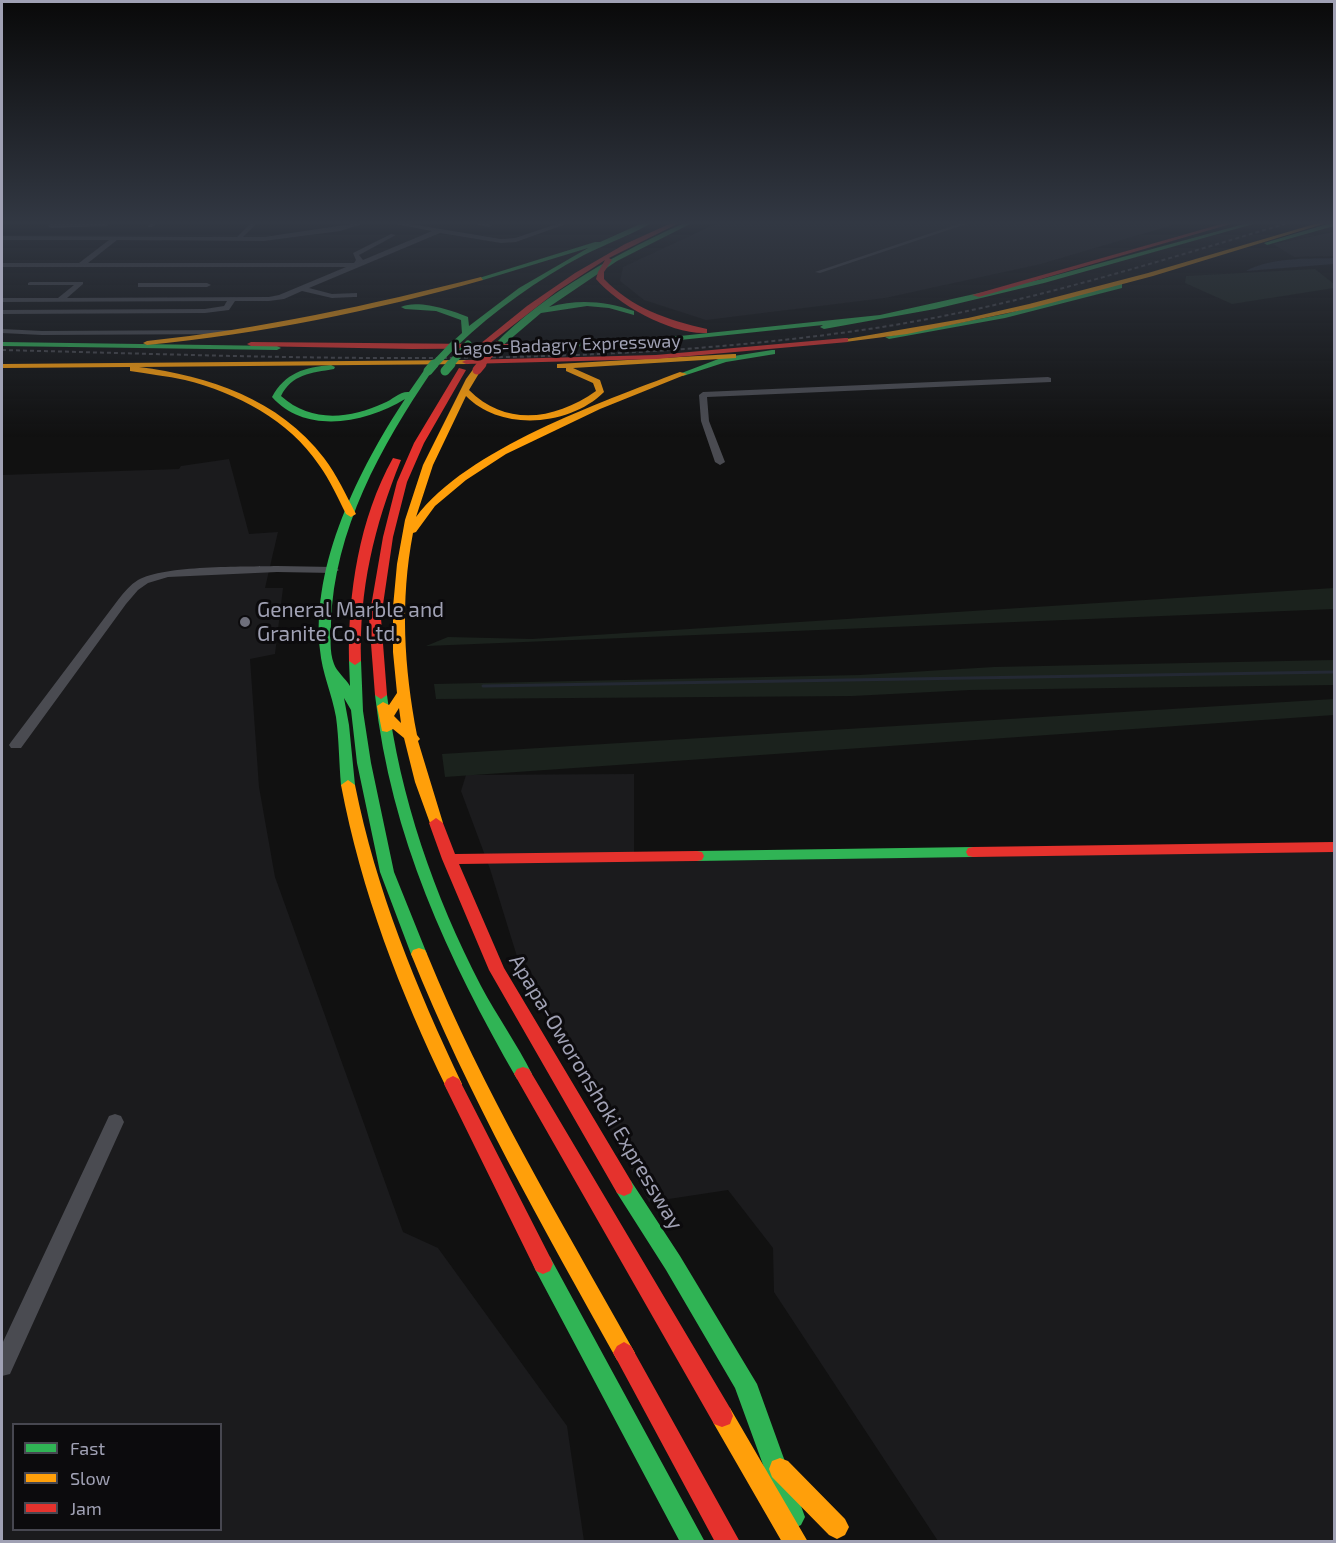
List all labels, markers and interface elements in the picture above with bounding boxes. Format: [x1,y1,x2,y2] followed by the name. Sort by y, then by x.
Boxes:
[453,330,681,360] street label: Lagos-Badagry Expressway
[257,597,444,647] place label: General Marble and Granite Co. Ltd.
[238,615,252,629] marker: General Marble and Granite Co. Ltd.
[504,950,688,1234] street label: Apapa-Oworonshoki Expressway
[12,1423,222,1531] legend
[70,1437,105,1459] text: Fast
[70,1467,110,1489] text: Slow
[70,1497,102,1519] text: Jam

